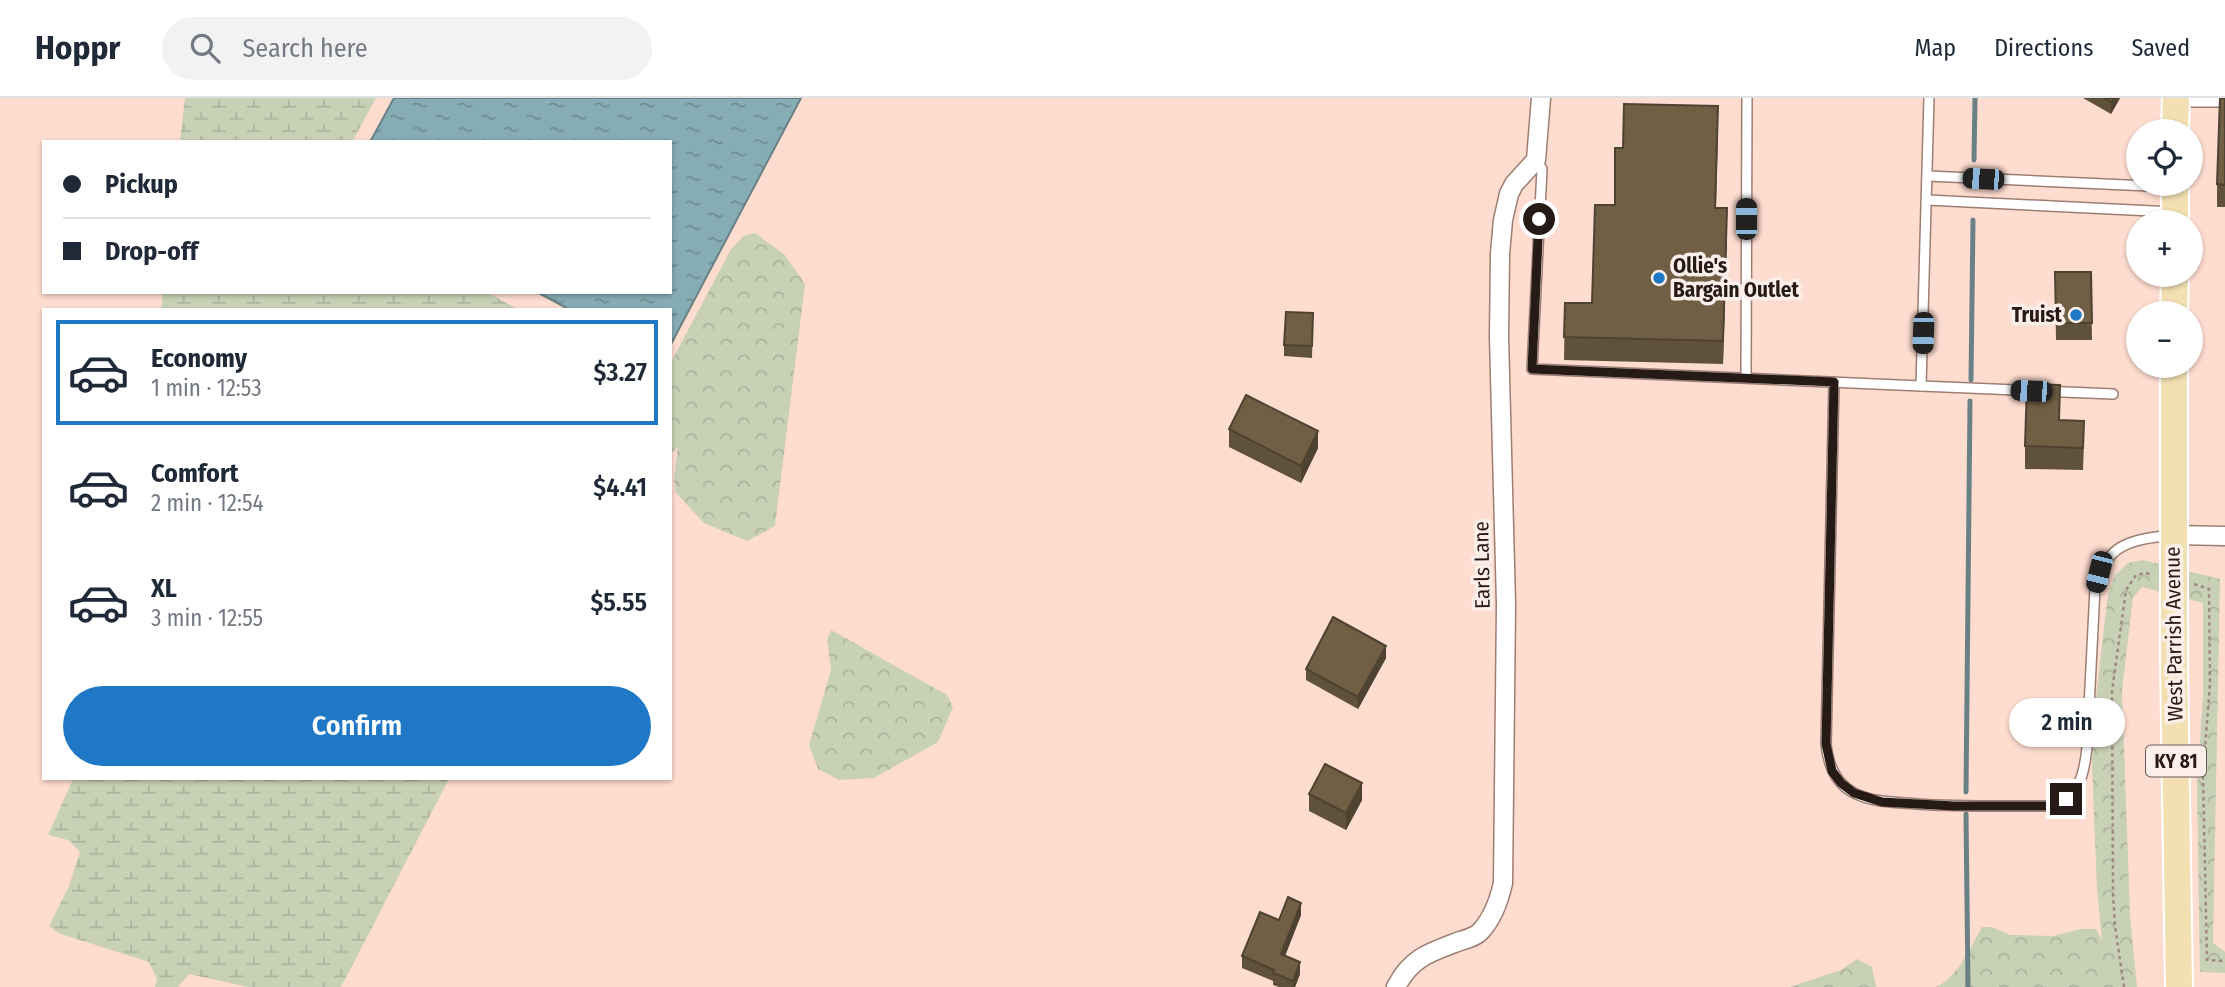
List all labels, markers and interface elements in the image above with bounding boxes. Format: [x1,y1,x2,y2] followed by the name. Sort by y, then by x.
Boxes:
[162,17,652,80] search box
[35,28,120,68] text: Hoppr
[186,29,224,67] icon: search
[242,33,368,64] text: Search here
[1915,34,1956,62] text: Map
[1994,34,2093,62] text: Directions
[2131,34,2190,62] text: Saved
[2126,119,2203,378] map controls
[2126,119,2203,196] button: locate
[1962,167,2005,191] car
[105,169,178,200] text: Pickup
[1736,198,1757,240] car
[1523,203,1555,235] route start
[2126,210,2203,287] button: +
[105,236,198,267] text: Drop-off
[1673,253,1799,303] place label: Ollie's Bargain Outlet
[1651,270,1667,286] marker: Ollie's Bargain Outlet
[2126,301,2203,378] button: −
[2012,302,2063,328] place label: Truist
[2068,307,2084,323] marker: Truist
[1912,312,1935,354] car
[67,341,130,404] icon: car
[151,343,247,374] text: Economy
[593,357,647,388] text: $3.27
[151,374,262,402] text: 1 min · 12:53
[2010,380,2053,402] car
[67,456,130,519] icon: car
[151,458,239,489] text: Comfort
[593,472,647,503] text: $4.41
[151,489,264,517] text: 2 min · 12:54
[1468,521,1496,609] street label: Earls Lane
[2159,546,2189,722] street label: West Parrish Avenue
[2084,549,2115,595] car
[67,571,130,634] icon: car
[151,573,177,604] text: XL
[590,587,647,618] text: $5.55
[151,604,263,632] text: 3 min · 12:55
[63,686,651,766] button: Confirm
[2008,698,2124,746] callout: 2 min
[2041,708,2093,736] text: 2 min
[2146,746,2206,776] road number: KY 81
[2050,783,2082,815] route end

